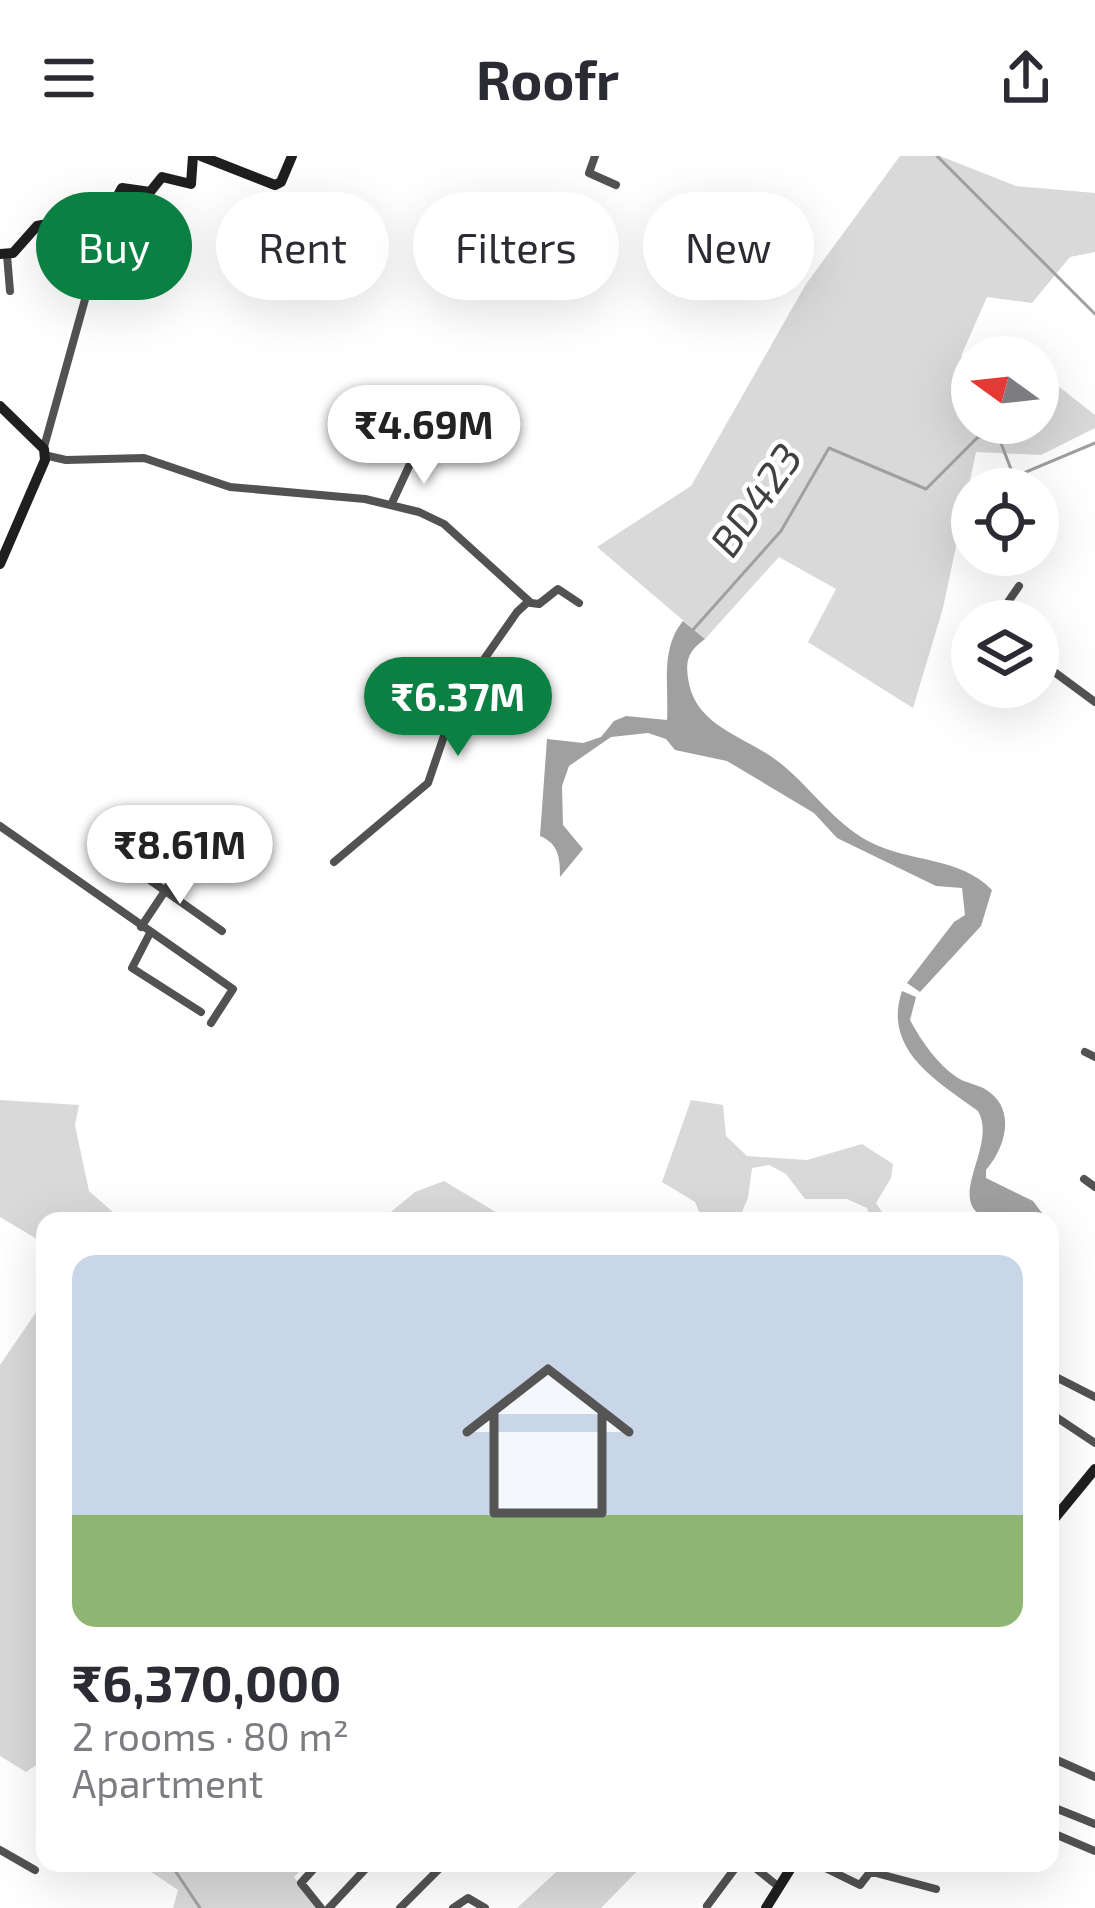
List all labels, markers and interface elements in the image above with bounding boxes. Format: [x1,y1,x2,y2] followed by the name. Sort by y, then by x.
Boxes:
[36,45,102,111] icon: menu
[993,45,1059,111] icon: share
[476,46,619,111] text: Roofr
[36,192,192,300] chip: Buy
[216,192,389,300] chip: Rent
[413,192,619,300] chip: Filters
[643,192,814,300] chip: New
[951,336,1059,444] north arrow
[951,336,1059,708] map controls
[326,385,522,487] pin: ₹4.69M
[354,400,494,447] text: ₹4.69M
[698,433,811,565] water label: BD423
[951,468,1059,576] button: locate
[951,600,1059,708] button: layers
[360,657,556,759] pin: ₹6.37M
[391,672,525,719] text: ₹6.37M
[82,805,278,907] pin: ₹8.61M
[114,820,246,867] text: ₹8.61M
[440,1333,656,1549] icon: home
[72,1651,342,1712] text: ₹6,370,000
[72,1712,349,1759] text: 2 rooms · 80 m²
[72,1759,263,1806] text: Apartment

